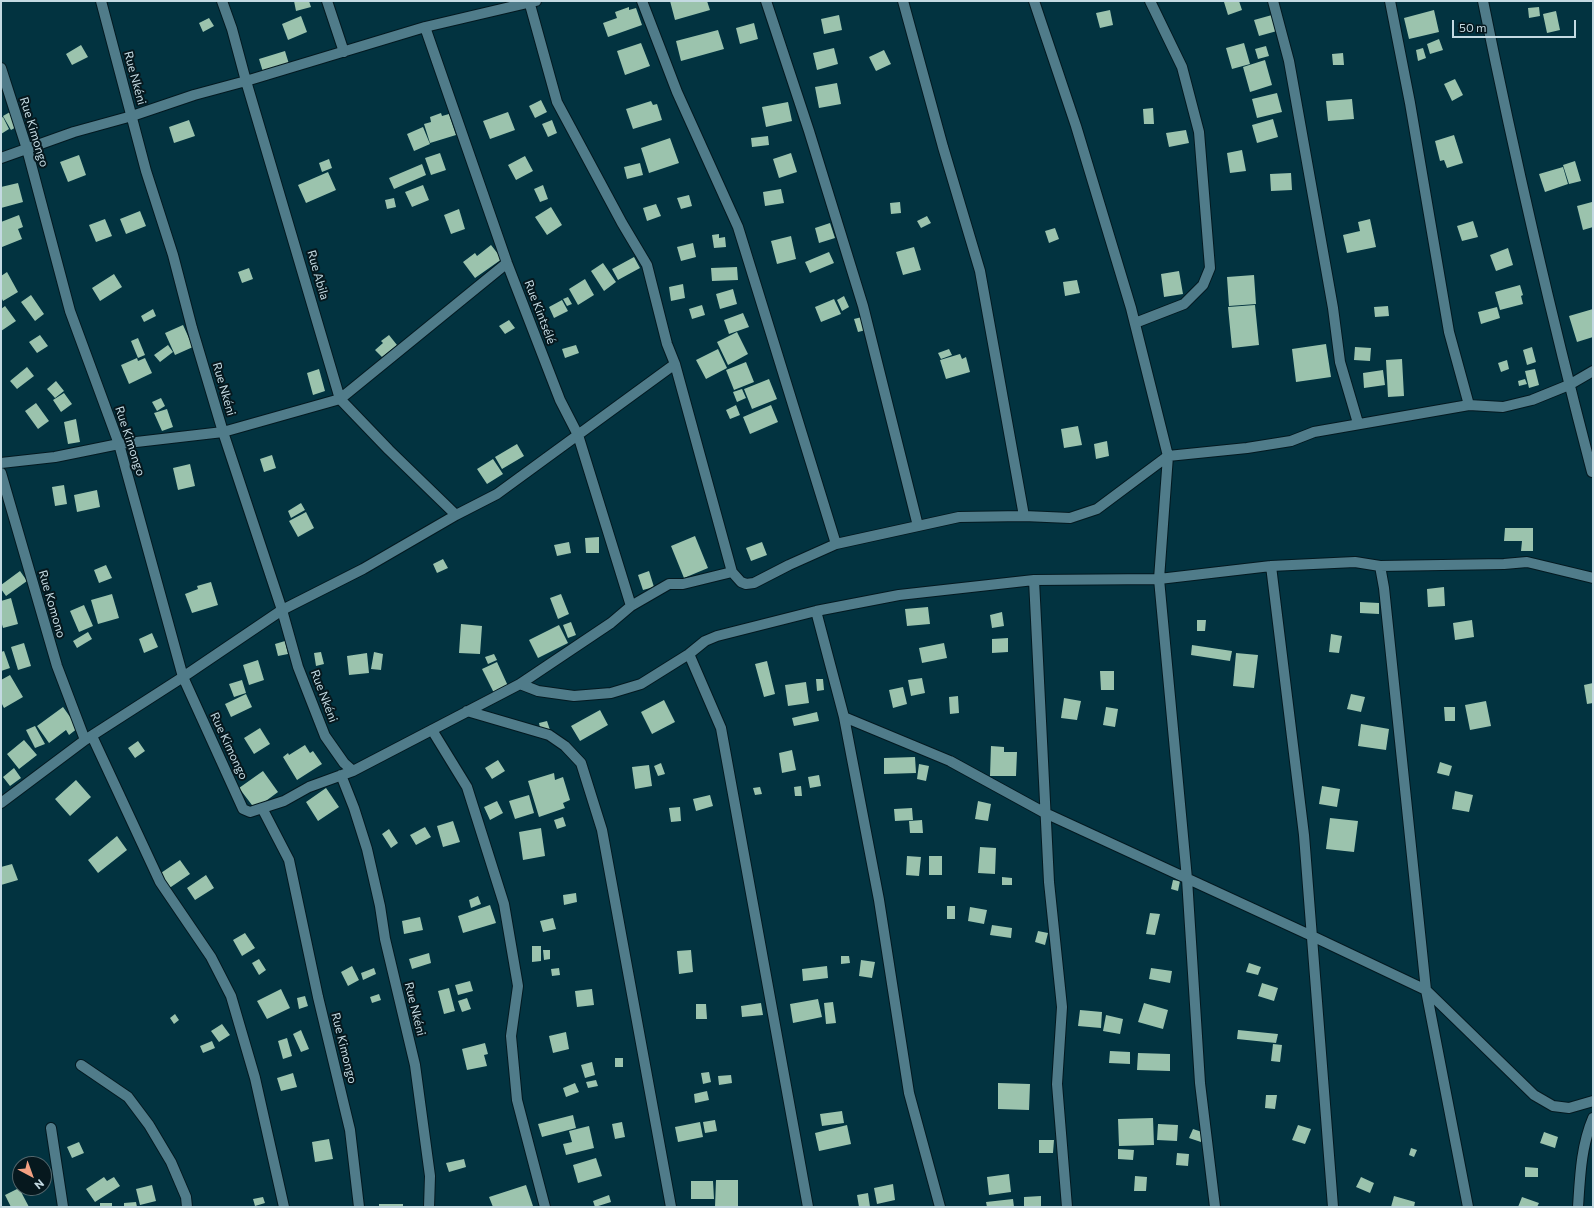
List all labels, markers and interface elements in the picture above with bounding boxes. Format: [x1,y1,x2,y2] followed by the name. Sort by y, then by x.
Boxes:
[1454,12,1578,38] scale bar
[1459,20,1487,34] text: 50 m
[121,50,149,106] street label: Rue Nkéni
[17,95,51,169] street label: Rue Kimongo
[304,248,332,302] street label: Rue Abila
[521,278,559,346] street label: Rue Kintsélé
[210,361,238,417] street label: Rue Nkéni
[112,404,148,478] street label: Rue Kimongo
[35,568,69,640] street label: Rue Komono
[307,668,341,724] street label: Rue Nkéni
[207,710,251,782] street label: Rue Kimongo
[401,981,429,1037] street label: Rue Nkéni
[328,1011,360,1085] street label: Rue Kimongo
[12,1156,52,1196] north arrow
[32,1177,47,1192] text: N

